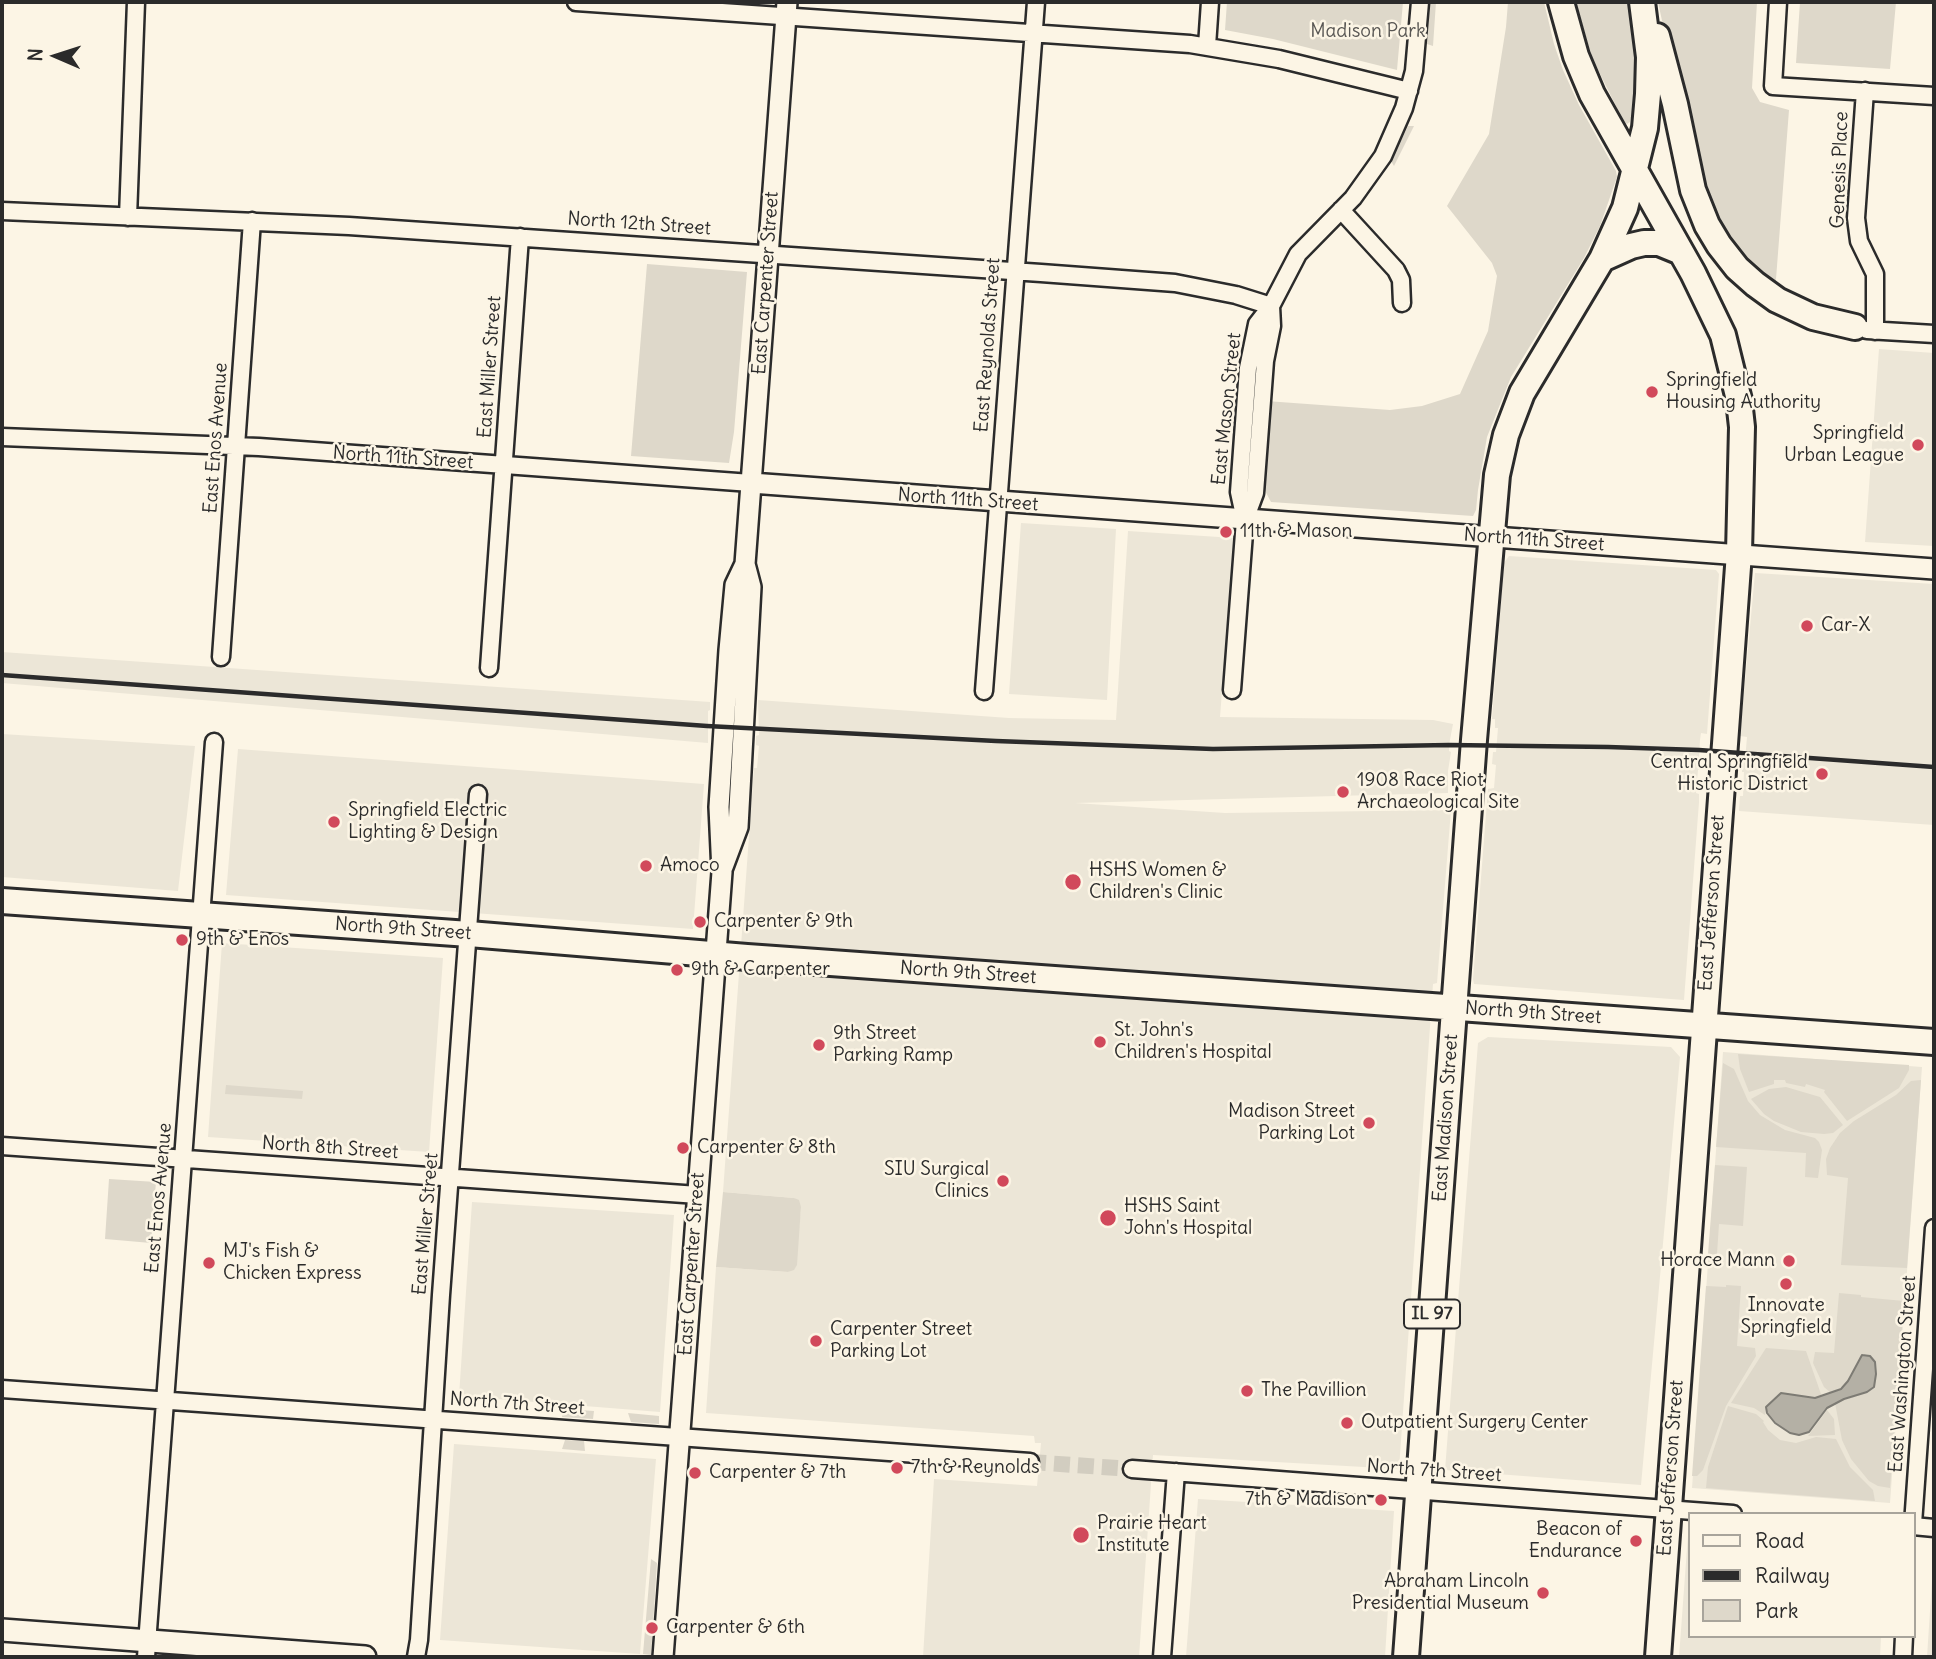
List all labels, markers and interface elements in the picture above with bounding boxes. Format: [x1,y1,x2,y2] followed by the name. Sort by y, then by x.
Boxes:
[21,21,91,91] north arrow
[1310,21,1426,43] park label: Madison Park
[23,48,47,62] text: N
[1827,111,1853,229] street label: Genesis Place
[748,191,784,375] street label: East Carpenter Street
[566,208,712,240] street label: North 12th Street
[971,257,1005,433] street label: East Reynolds Street
[474,295,506,439] street label: East Miller Street
[1208,332,1246,486] street label: East Mason Street
[199,362,233,514] street label: East Enos Avenue
[1666,370,1821,414] place label: Springfield Housing Authority
[1644,384,1660,400] marker: Springfield Housing Authority
[1784,423,1904,467] place label: Springfield Urban League
[1910,437,1926,453] marker: Springfield Urban League
[332,442,474,474] street label: North 11th Street
[897,484,1039,516] street label: North 11th Street
[1240,521,1352,543] place label: 11th & Mason
[1218,524,1234,540] marker: 11th & Mason
[1463,524,1605,556] street label: North 11th Street
[1821,615,1870,637] place label: Car-X
[1799,618,1815,634] marker: Car-X
[1650,752,1808,796] place label: Central Springfield Historic District
[1814,766,1830,782] marker: Central Springfield Historic District
[1357,770,1519,814] place label: 1908 Race Riot Archaeological Site
[1335,784,1351,800] marker: 1908 Race Riot Archaeological Site
[348,800,507,844] place label: Springfield Electric Lighting & Design
[326,814,342,830] marker: Springfield Electric Lighting & Design
[1694,814,1730,992] street label: East Jefferson Street
[660,855,720,877] place label: Amoco
[638,858,654,874] marker: Amoco
[1089,860,1226,904] place label: HSHS Women & Children's Clinic
[1063,872,1083,892] marker: HSHS Women & Children's Clinic
[714,911,853,933] place label: Carpenter & 9th
[334,913,472,945] street label: North 9th Street
[692,914,708,930] marker: Carpenter & 9th
[196,929,289,951] place label: 9th & Enos
[174,932,190,948] marker: 9th & Enos
[899,957,1037,989] street label: North 9th Street
[691,959,830,981] place label: 9th & Carpenter
[669,962,685,978] marker: 9th & Carpenter
[1464,997,1602,1029] street label: North 9th Street
[1114,1020,1272,1064] place label: St. John's Children's Hospital
[833,1023,953,1067] place label: 9th Street Parking Ramp
[1429,1033,1463,1203] street label: East Madison Street
[1092,1034,1108,1050] marker: St. John's Children's Hospital
[811,1037,827,1053] marker: 9th Street Parking Ramp
[1228,1101,1355,1145] place label: Madison Street Parking Lot
[1361,1115,1377,1131] marker: Madison Street Parking Lot
[141,1122,177,1274] street label: East Enos Avenue
[261,1132,399,1164] street label: North 8th Street
[697,1137,836,1159] place label: Carpenter & 8th
[675,1140,691,1156] marker: Carpenter & 8th
[408,1152,444,1296] street label: East Miller Street
[884,1159,989,1203] place label: SIU Surgical Clinics
[674,1172,710,1356] street label: East Carpenter Street
[995,1173,1011,1189] marker: SIU Surgical Clinics
[1124,1196,1252,1240] place label: HSHS Saint John's Hospital
[1098,1208,1118,1228] marker: HSHS Saint John's Hospital
[223,1241,362,1285] place label: MJ's Fish & Chicken Express
[1660,1250,1775,1272] place label: Horace Mann
[1781,1253,1797,1269] marker: Horace Mann
[201,1255,217,1271] marker: MJ's Fish & Chicken Express
[1885,1275,1921,1473] street label: East Washington Street
[1778,1276,1794,1292] marker: Innovate Springfield
[1740,1295,1832,1339] place label: Innovate Springfield
[1404,1300,1460,1329] road number: IL 97
[830,1319,972,1363] place label: Carpenter Street Parking Lot
[808,1333,824,1349] marker: Carpenter Street Parking Lot
[1653,1379,1689,1557] street label: East Jefferson Street
[1261,1380,1366,1402] place label: The Pavillion
[1239,1383,1255,1399] marker: The Pavillion
[449,1388,585,1420] street label: North 7th Street
[1361,1412,1588,1434] place label: Outpatient Surgery Center
[1339,1415,1355,1431] marker: Outpatient Surgery Center
[1366,1455,1502,1487] street label: North 7th Street
[911,1457,1040,1479] place label: 7th & Reynolds
[889,1460,905,1476] marker: 7th & Reynolds
[709,1462,846,1484] place label: Carpenter & 7th
[687,1465,703,1481] marker: Carpenter & 7th
[1245,1489,1367,1511] place label: 7th & Madison
[1373,1492,1389,1508] marker: 7th & Madison
[1688,1512,1915,1638] legend
[1097,1513,1207,1557] place label: Prairie Heart Institute
[1529,1519,1622,1563] place label: Beacon of Endurance
[1071,1525,1091,1545] marker: Prairie Heart Institute
[1755,1527,1804,1554] text: Road
[1628,1533,1644,1549] marker: Beacon of Endurance
[1755,1562,1830,1589] text: Railway
[1352,1571,1529,1615] place label: Abraham Lincoln Presidential Museum
[1535,1585,1551,1601] marker: Abraham Lincoln Presidential Museum
[1755,1597,1798,1624] text: Park
[666,1617,805,1639] place label: Carpenter & 6th
[644,1620,660,1636] marker: Carpenter & 6th

